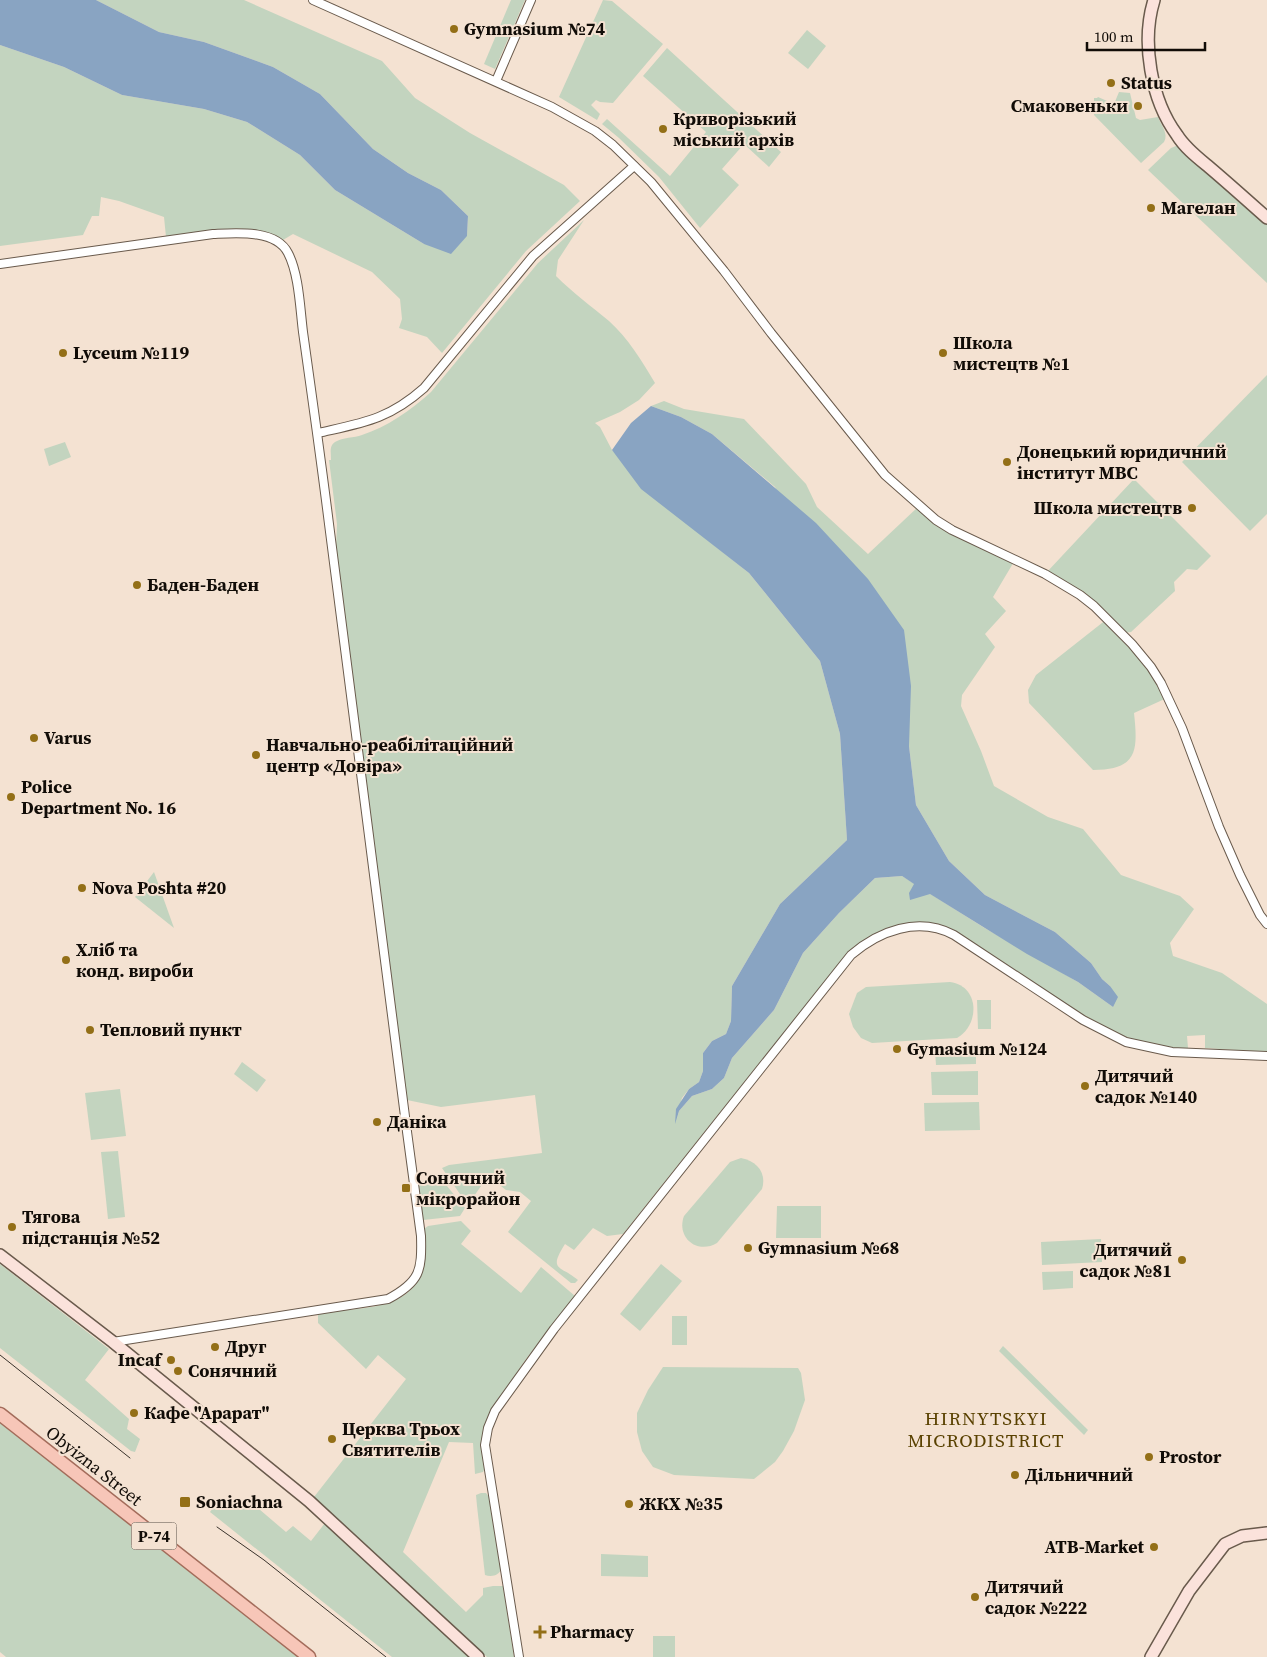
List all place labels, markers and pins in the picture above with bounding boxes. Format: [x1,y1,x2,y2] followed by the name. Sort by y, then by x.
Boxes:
[464,16,606,41] place label: Gymnasium №74
[448,23,460,35] marker: Gymnasium №74
[1121,70,1172,95] place label: Status
[1105,77,1117,89] marker: Status
[1011,93,1128,118] place label: Смаковеньки
[1132,100,1144,112] marker: Смаковеньки
[673,106,797,152] place label: Криворізький міський архів
[657,123,669,135] marker: Криворізький міський архів
[1161,195,1236,220] place label: Магелан
[1145,202,1157,214] marker: Магелан
[953,330,1070,376] place label: Школа мистецтв №1
[73,340,189,365] place label: Lyceum №119
[57,347,69,359] marker: Lyceum №119
[937,347,949,359] marker: Школа мистецтв №1
[1017,439,1227,485] place label: Донецький юридичний інститут МВС
[1001,456,1013,468] marker: Донецький юридичний інститут МВС
[1034,495,1182,520] place label: Школа мистецтв
[1186,502,1198,514] marker: Школа мистецтв
[147,572,259,597] place label: Баден-Баден
[131,579,143,591] marker: Баден-Баден
[44,725,92,750] place label: Varus
[28,732,40,744] marker: Varus
[266,732,514,778] place label: Навчально-реабілітаційний центр «Довіра»
[250,749,262,761] marker: Навчально-реабілітаційний центр «Довіра»
[21,774,176,820] place label: Police Department No. 16
[5,791,17,803] marker: Police Department No. 16
[92,875,226,900] place label: Nova Poshta #20
[76,882,88,894] marker: Nova Poshta #20
[76,937,194,983] place label: Хліб та конд. вироби
[60,954,72,966] marker: Хліб та конд. вироби
[100,1017,242,1042] place label: Тепловий пункт
[84,1024,96,1036] marker: Тепловий пункт
[907,1036,1047,1061] place label: Gymasium №124
[891,1043,903,1055] marker: Gymasium №124
[1095,1063,1198,1109] place label: Дитячий садок №140
[1079,1080,1091,1092] marker: Дитячий садок №140
[387,1109,447,1134] place label: Даніка
[371,1116,383,1128] marker: Даніка
[416,1165,521,1211] place label: Сонячний мікрорайон
[400,1182,412,1194] marker: Сонячний мікрорайон
[22,1204,160,1250] place label: Тягова підстанція №52
[6,1221,18,1233] marker: Тягова підстанція №52
[758,1235,899,1260] place label: Gymnasium №68
[1079,1237,1172,1283] place label: Дитячий садок №81
[742,1242,754,1254] marker: Gymnasium №68
[1176,1254,1188,1266] marker: Дитячий садок №81
[225,1334,267,1359] place label: Друг
[209,1341,221,1353] marker: Друг
[118,1347,163,1372] place label: Incaf
[165,1354,177,1366] marker: Incaf
[188,1358,277,1383] place label: Сонячний
[172,1365,184,1377] marker: Сонячний
[144,1400,270,1425] place label: Кафе "Арарат"
[128,1407,140,1419] marker: Кафе "Арарат"
[342,1416,460,1462] place label: Церква Трьох Святителів
[326,1433,338,1445] marker: Церква Трьох Святителів
[1159,1444,1222,1469] place label: Prostor
[1143,1451,1155,1463] marker: Prostor
[1025,1462,1133,1487] place label: Дільничний
[1009,1469,1021,1481] marker: Дільничний
[196,1489,283,1514] place label: Soniachna
[639,1491,723,1516] place label: ЖКХ №35
[178,1495,192,1509] marker: Soniachna
[623,1498,635,1510] marker: ЖКХ №35
[1044,1534,1145,1559] place label: ATB-Market
[1148,1541,1160,1553] marker: ATB-Market
[985,1574,1088,1620] place label: Дитячий садок №222
[969,1591,981,1603] marker: Дитячий садок №222
[550,1619,635,1644] place label: Pharmacy
[534,1626,546,1638] marker: Pharmacy

